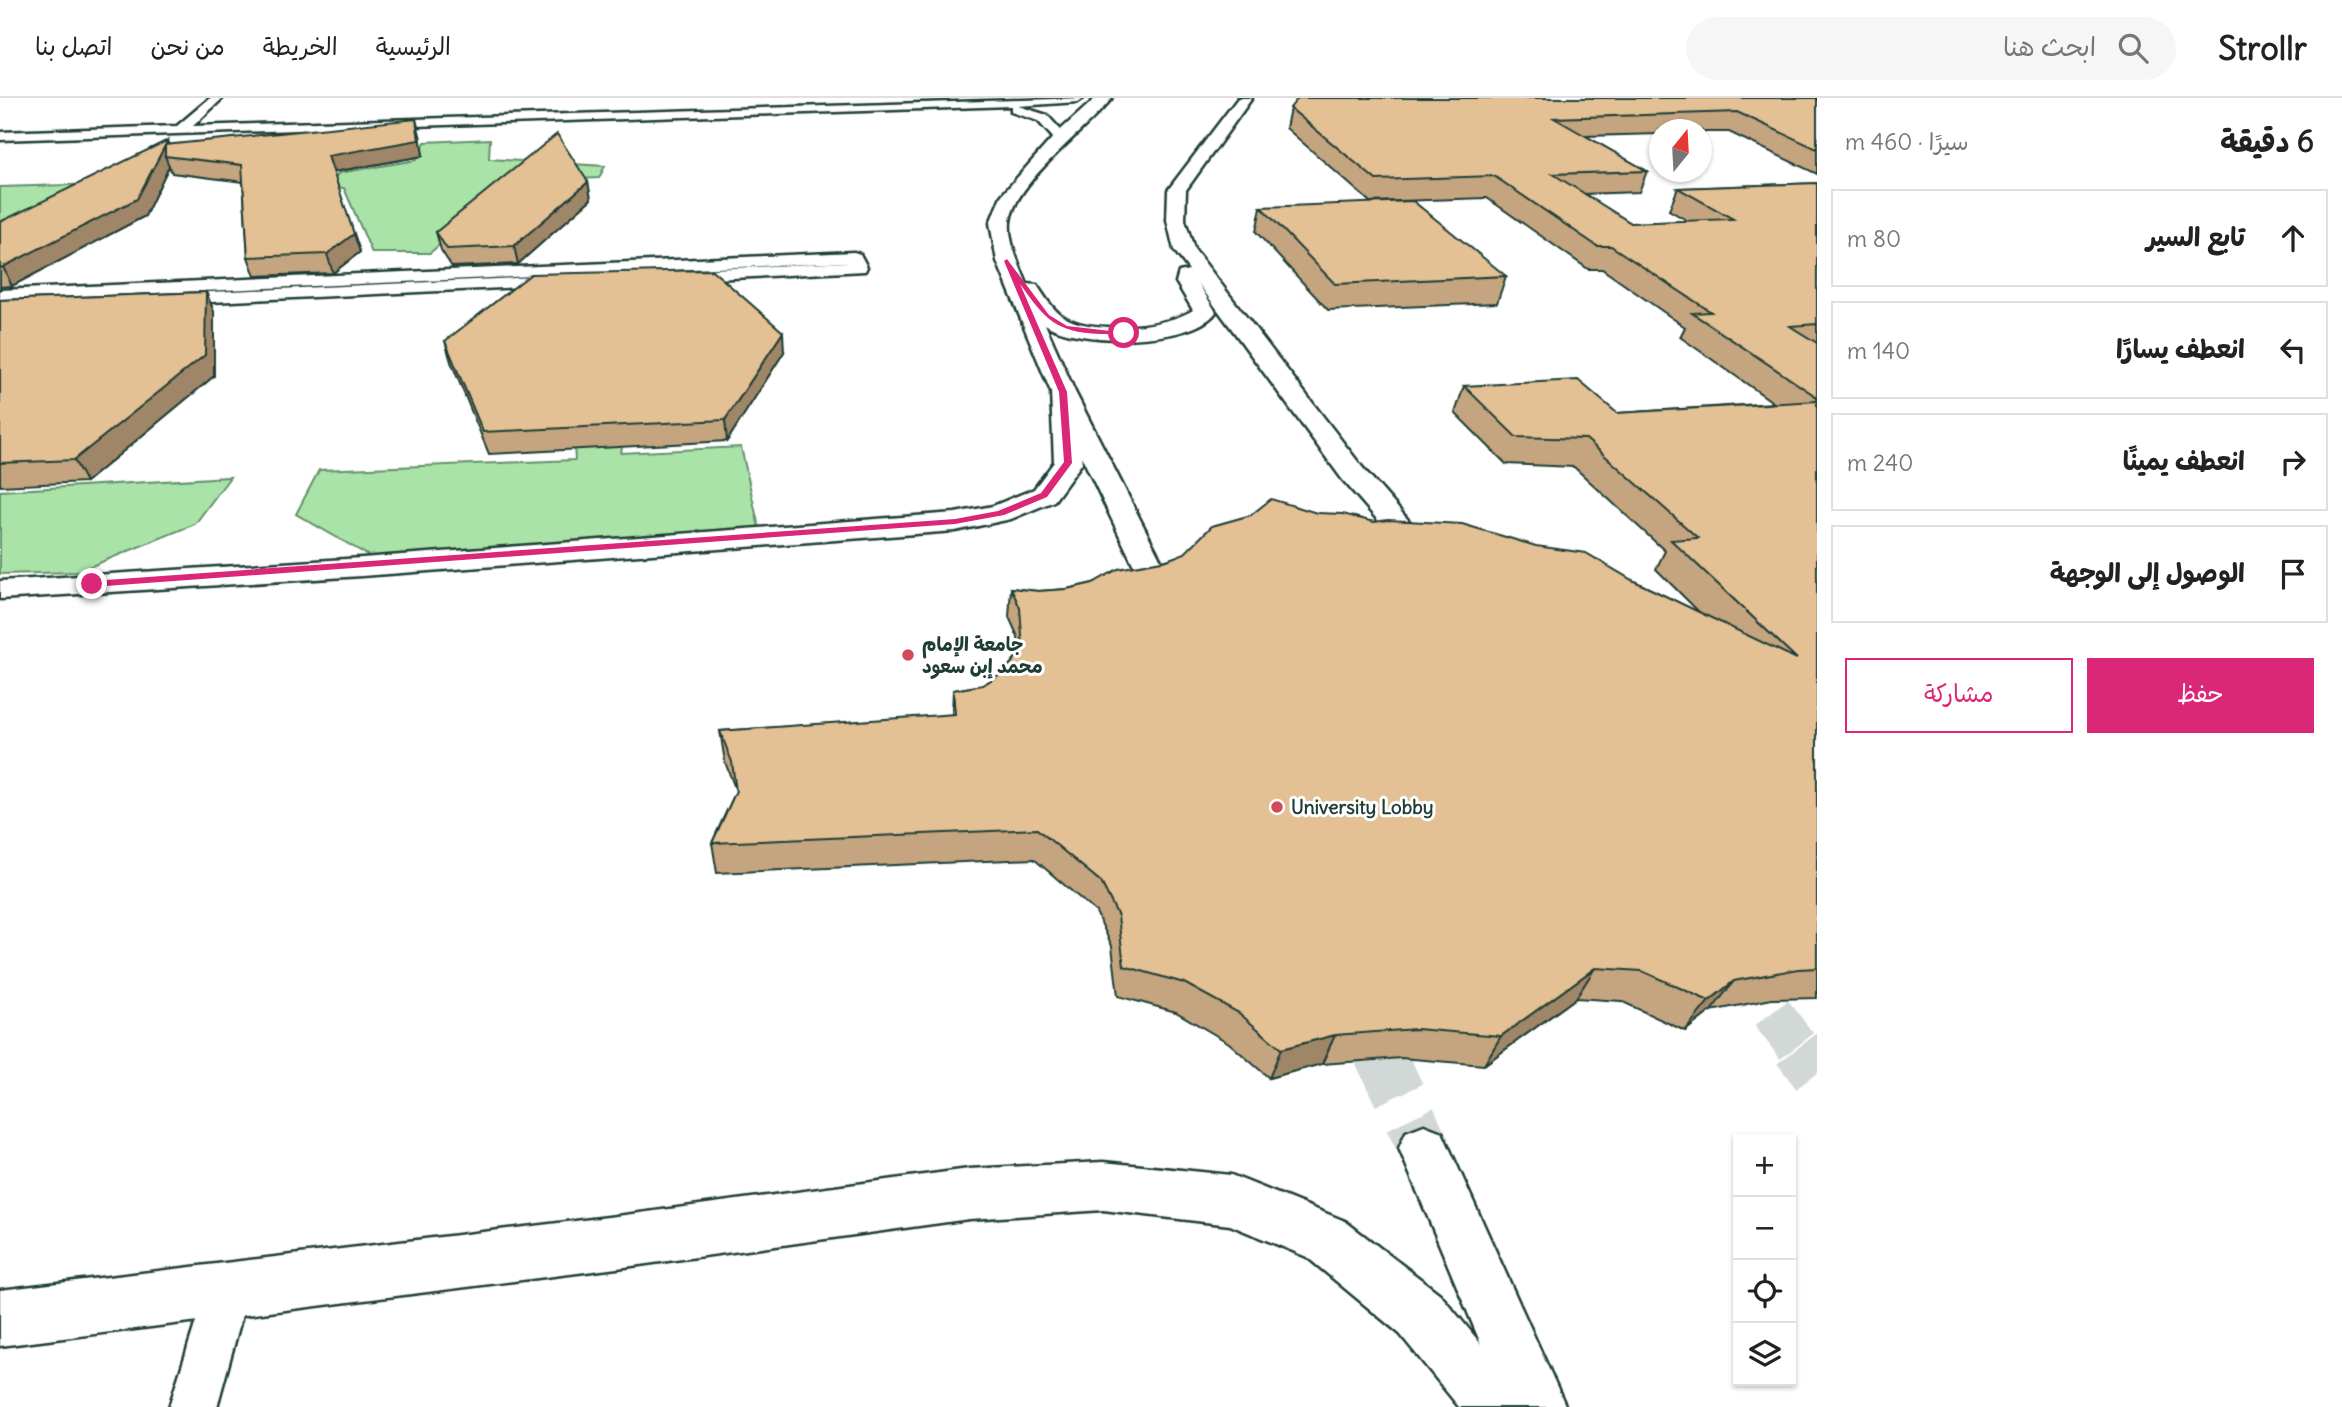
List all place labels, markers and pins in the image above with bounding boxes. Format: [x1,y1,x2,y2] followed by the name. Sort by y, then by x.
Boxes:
[922,632,1043,680] place label: جامعة الإمام محمد إبن سعود
[900,647,916,663] marker: جامعة الإمام محمد إبن سعود
[1291,795,1433,819] place label: University Lobby
[1269,799,1285,815] marker: University Lobby

